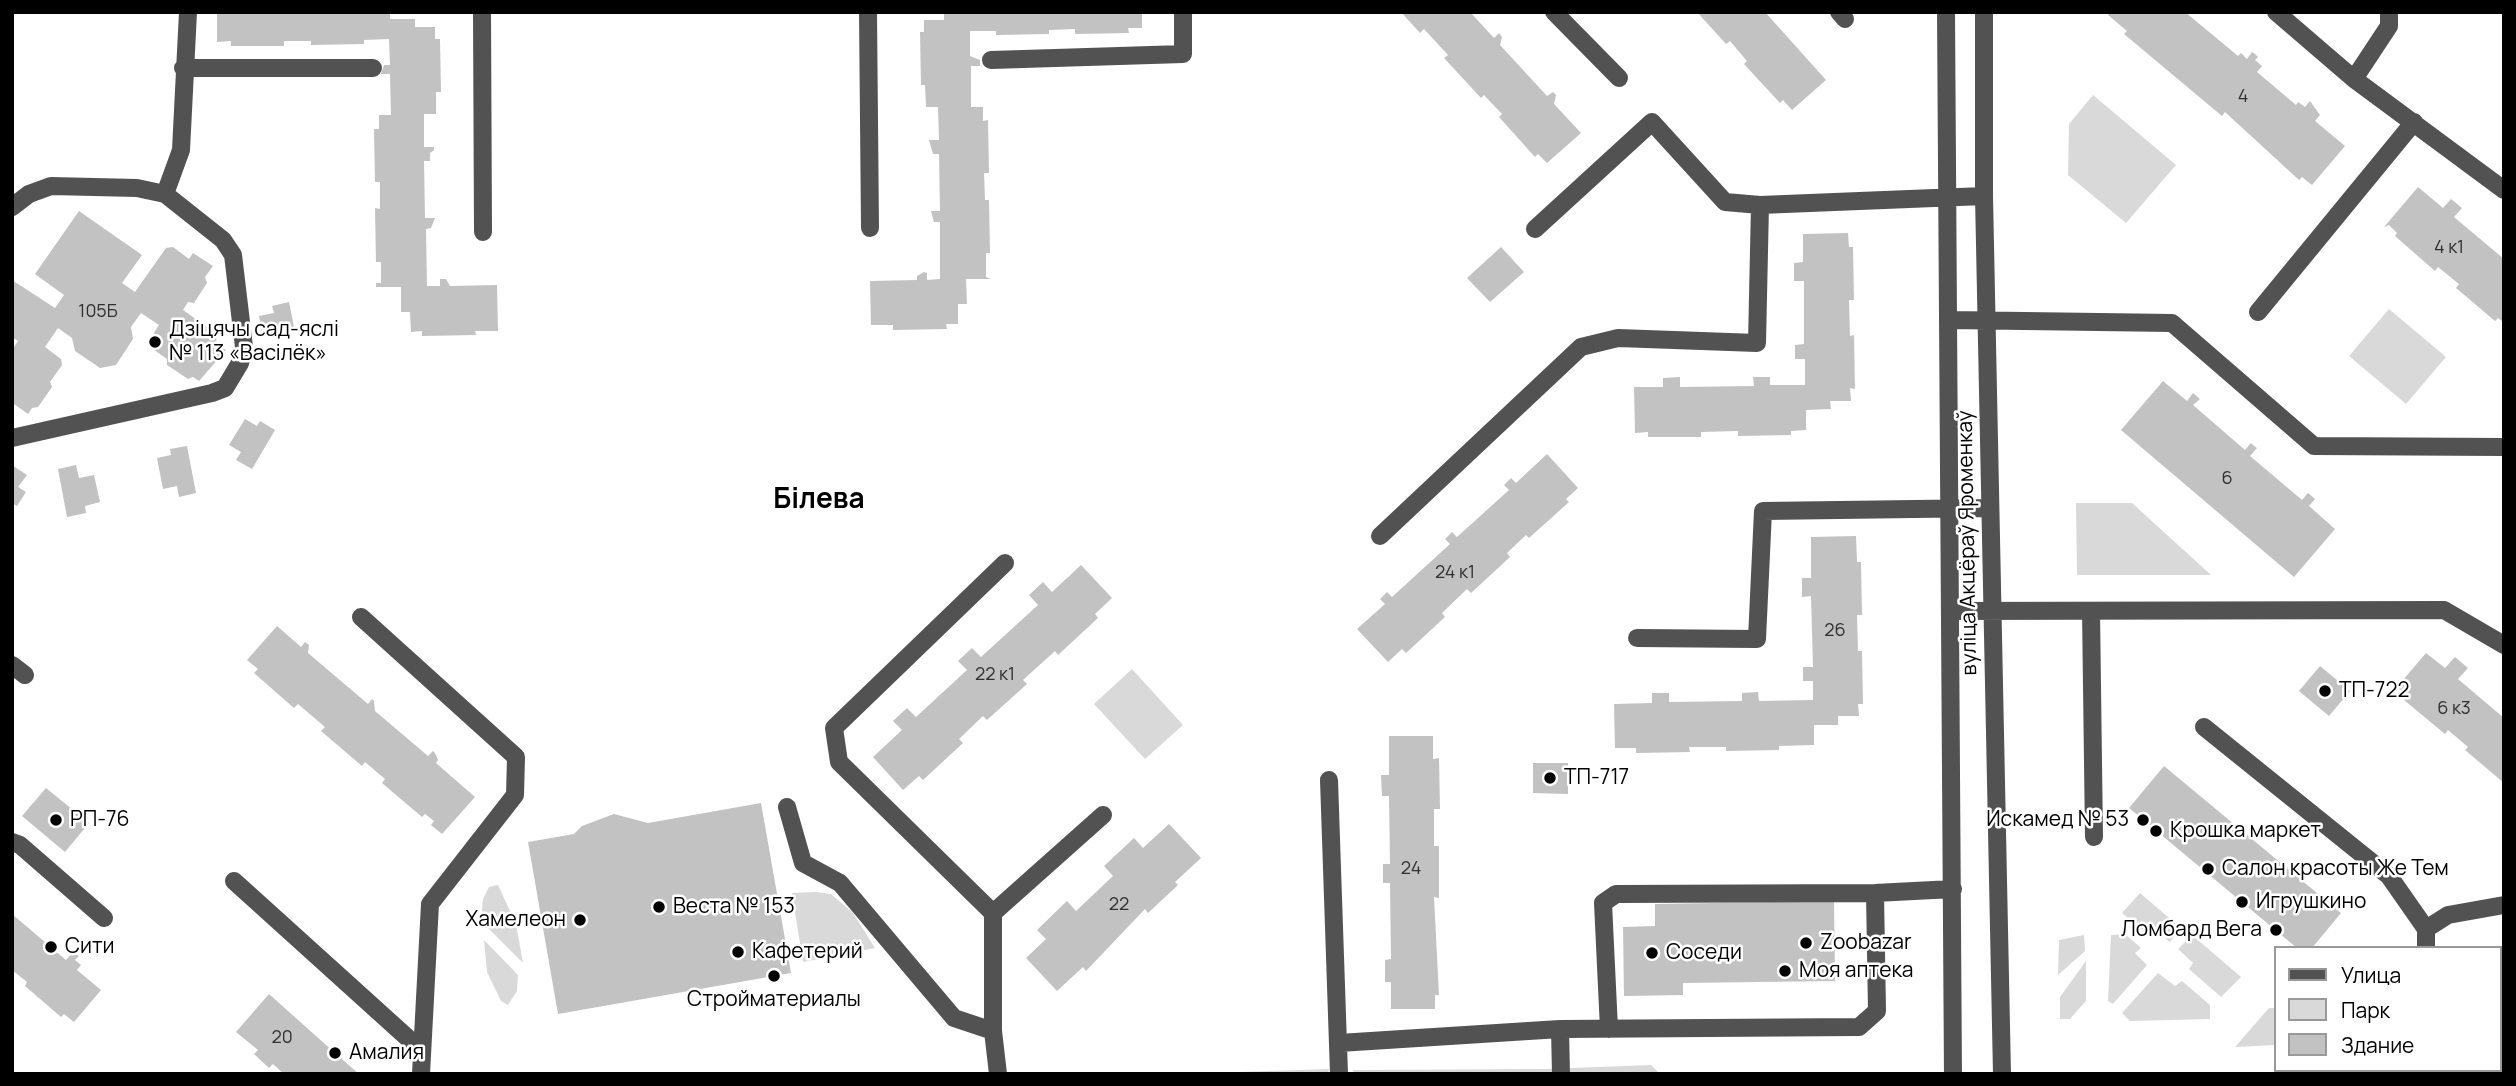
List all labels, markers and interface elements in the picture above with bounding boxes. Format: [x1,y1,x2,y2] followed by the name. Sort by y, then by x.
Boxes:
[2238,86,2248,108] house number: 4
[2434,237,2464,259] house number: 4 к1
[78,301,118,323] house number: 105Б
[169,317,339,367] place label: Дзіцячы сад-яслі № 113 «Васілёк»
[147,334,163,350] marker: Дзіцячы сад-яслі № 113 «Васілёк»
[1953,410,1983,676] street label: вуліца Акцёраў Яроменкаў
[2221,468,2233,490] house number: 6
[773,483,865,517] district label: Білева
[1435,562,1475,584] house number: 24 к1
[1824,620,1846,642] house number: 26
[975,664,1015,686] house number: 22 к1
[2339,678,2409,704] place label: ТП-722
[2317,683,2333,699] marker: ТП-722
[2437,698,2471,720] house number: 6 к3
[1564,765,1629,791] place label: ТП-717
[1542,770,1558,786] marker: ТП-717
[70,807,130,833] place label: РП-76
[1986,807,2129,833] place label: Искамед № 53
[48,812,64,828] marker: РП-76
[2135,812,2151,828] marker: Искамед № 53
[2170,818,2321,844] place label: Крошка маркет
[2148,823,2164,839] marker: Крошка маркет
[2222,856,2449,882] place label: Салон красоты Же Тем
[1401,858,1421,880] house number: 24
[2200,861,2216,877] marker: Салон красоты Же Тем
[2256,889,2366,915] place label: Игрушкино
[673,894,795,920] place label: Веста № 153
[1109,894,1129,916] house number: 22
[2234,894,2250,910] marker: Игрушкино
[651,899,667,915] marker: Веста № 153
[466,907,566,933] place label: Хамелеон
[572,912,588,928] marker: Хамелеон
[2121,917,2262,943] place label: Ломбард Вега
[2268,922,2284,938] marker: Ломбард Вега
[1820,930,1912,956] place label: Zoobazar
[65,934,115,960] place label: Сити
[1798,935,1814,951] marker: Zoobazar
[43,939,59,955] marker: Сити
[752,939,863,965] place label: Кафетерий
[1666,940,1742,966] place label: Соседи
[730,944,746,960] marker: Кафетерий
[1644,945,1660,961] marker: Соседи
[2274,946,2502,1072] legend
[1799,958,1913,984] place label: Моя аптека
[2341,961,2401,989] text: Улица
[1777,963,1793,979] marker: Моя аптека
[766,968,782,984] marker: Стройматериалы
[687,987,861,1013] place label: Стройматериалы
[2341,996,2390,1024] text: Парк
[271,1027,293,1049] house number: 20
[2341,1031,2414,1059] text: Здание
[349,1040,424,1066] place label: Амалия
[327,1045,343,1061] marker: Амалия

